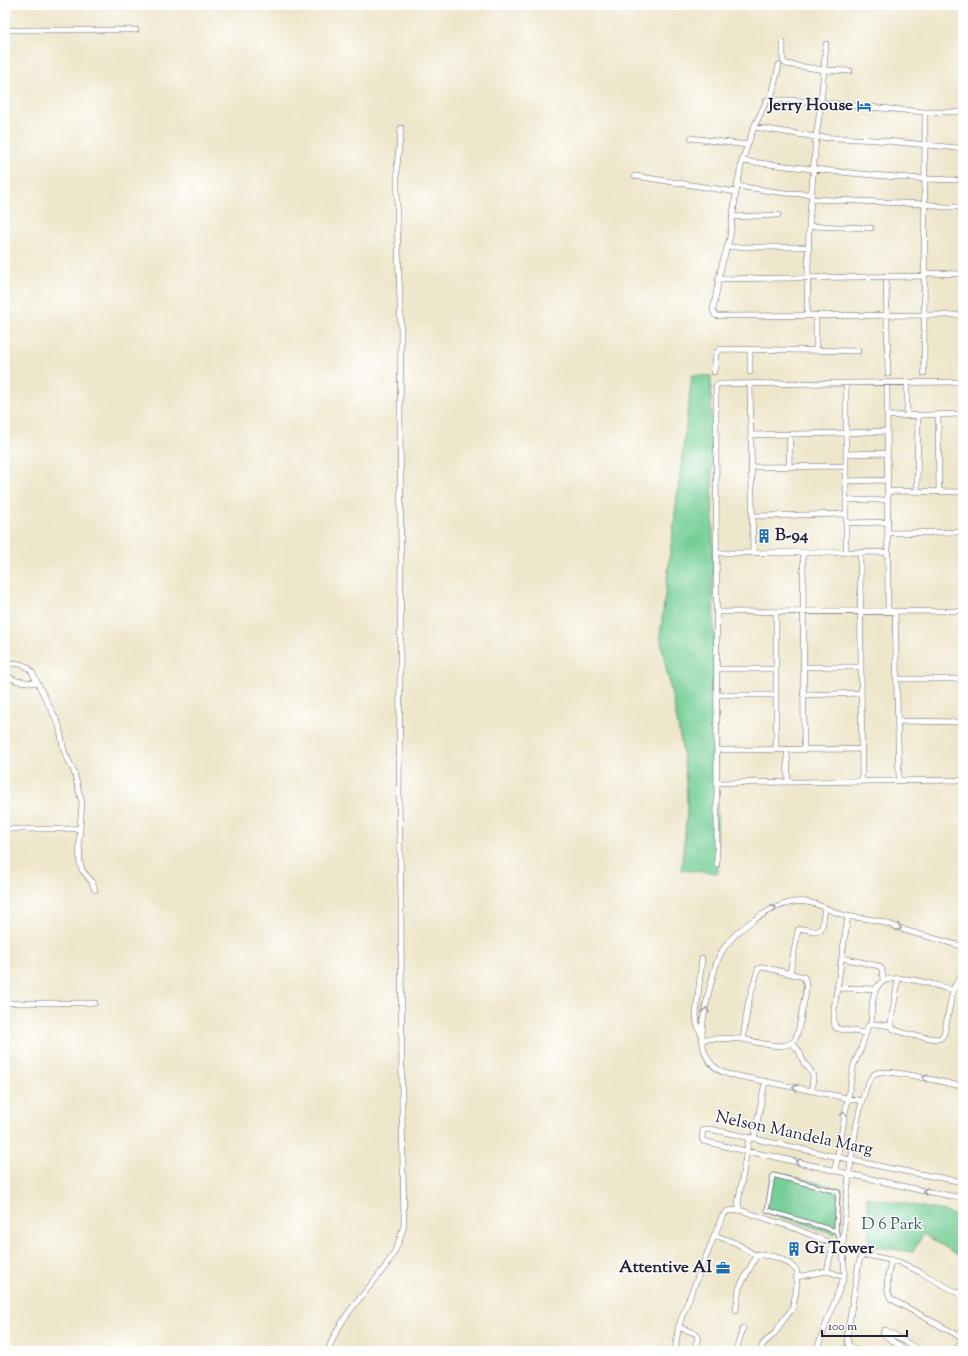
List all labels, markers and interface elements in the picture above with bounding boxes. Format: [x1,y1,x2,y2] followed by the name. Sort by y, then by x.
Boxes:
[766,94,853,118] place label: Jerry House
[856,98,872,114] hotel icon: Jerry House
[775,524,809,548] place label: B-94
[756,528,772,544] building icon: B-94
[770,905,778,913] one-way arrow
[895,923,902,931] one-way arrow
[701,1007,709,1013] one-way arrow
[922,1074,928,1083] one-way arrow
[792,1084,798,1093] one-way arrow
[713,1106,875,1162] street label: Nelson Mandela Marg
[839,1111,848,1117] one-way arrow
[795,1158,801,1166] one-way arrow
[922,1187,928,1195] one-way arrow
[861,1213,923,1237] park label: D 6 Park
[805,1237,875,1261] place label: G1 Tower
[786,1241,802,1257] building icon: G1 Tower
[619,1256,712,1280] place label: Attentive AI
[715,1260,731,1276] office icon: Attentive AI
[822,1312,907,1338] scale bar
[828,1318,857,1336] text: 100 m

